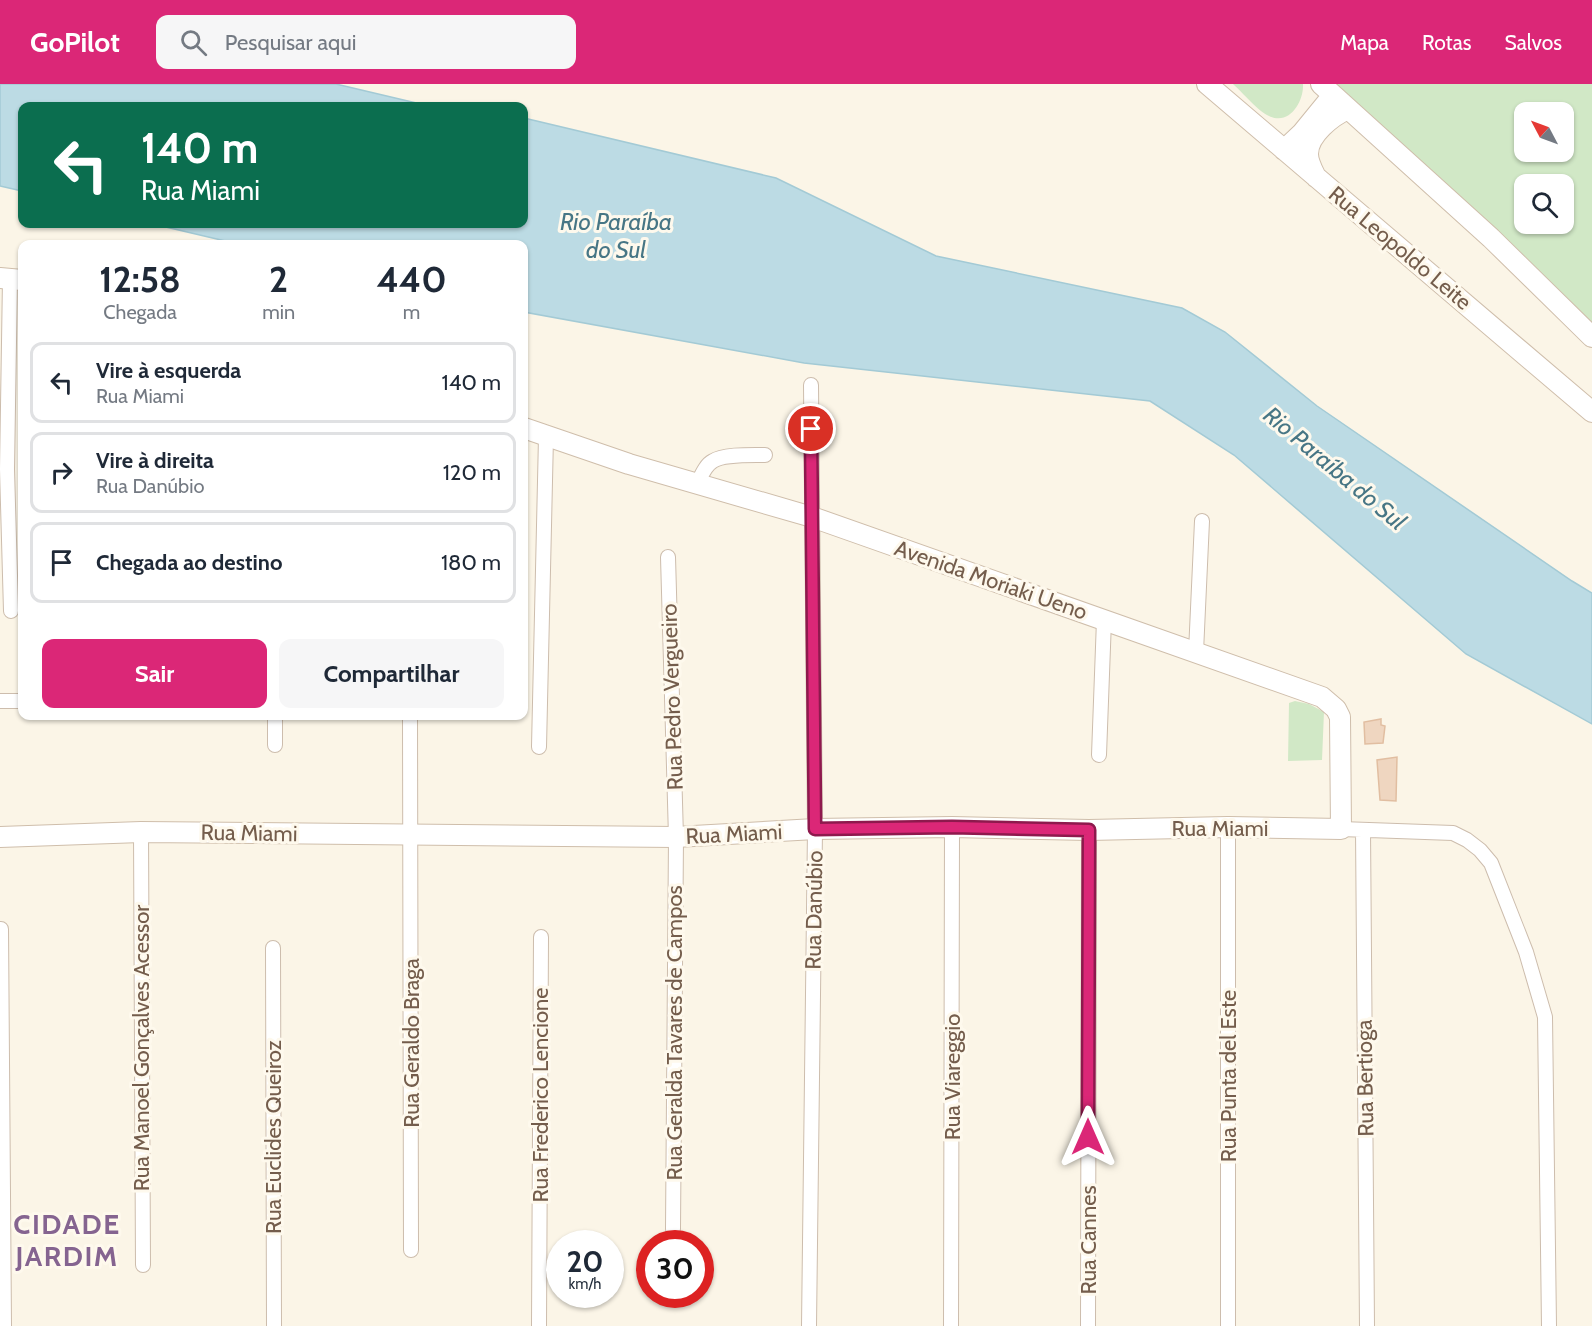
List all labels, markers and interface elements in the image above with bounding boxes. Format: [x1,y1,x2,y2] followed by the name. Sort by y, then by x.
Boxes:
[156,15,576,69] search box
[30,25,120,59] text: GoPilot
[177,26,210,59] icon: search
[225,29,356,56] text: Pesquisar aqui
[1340,30,1389,55] text: Mapa
[1422,30,1471,55] text: Rotas
[1504,30,1562,55] text: Salvos
[1514,102,1574,162] north arrow
[1514,102,1574,234] map controls
[141,122,258,174] text: 140 m
[42,126,120,204] icon: left
[141,174,260,207] text: Rua Miami
[1514,174,1574,234] button: search
[1323,180,1477,316] street label: Rua Leopoldo Leite
[560,207,672,264] water label: Rio Paraíba do Sul
[99,257,181,301] text: 12:58
[269,257,288,301] text: 2
[376,257,447,301] text: 440
[103,300,177,324] text: Chegada
[262,300,295,324] text: min
[403,300,420,324] text: m
[96,357,241,384] text: Vire à esquerda
[45,366,78,399] icon: left
[442,369,501,396] text: 140 m
[96,384,184,408] text: Rua Miami
[1258,400,1412,536] water label: Rio Paraíba do Sul
[785,403,836,454] pin
[794,412,827,445] icon: arrive
[96,447,214,474] text: Vire à direita
[45,456,78,489] icon: right
[443,459,501,486] text: 120 m
[96,474,204,498] text: Rua Danúbio
[891,534,1091,626] street label: Avenida Moriaki Ueno
[45,546,78,579] icon: arrive
[96,549,282,576] text: Chegada ao destino
[441,549,501,576] text: 180 m
[655,603,689,791] street label: Rua Pedro Vergueiro
[42,639,267,708] button: Sair
[279,639,504,708] button: Compartilhar
[1172,815,1268,842] street label: Rua Miami
[685,818,783,850] street label: Rua Miami
[200,819,298,847] street label: Rua Miami
[799,850,829,970] street label: Rua Danúbio
[661,885,688,1181] street label: Rua Geralda Tavares de Campos
[128,905,155,1191] street label: Rua Manoel Gonçalves Acessor
[398,958,425,1128] street label: Rua Geraldo Braga
[527,987,554,1203] street label: Rua Frederico Lencione
[1215,990,1242,1162] street label: Rua Punta del Este
[939,1014,966,1140] street label: Rua Viareggio
[1350,1019,1380,1137] street label: Rua Bertioga
[260,1040,287,1234] street label: Rua Euclides Queiroz
[1056,1105,1120,1169] position arrow
[1075,1185,1102,1295] street label: Rua Cannes
[13,1207,121,1273] district label: CIDADE JARDIM
[636,1230,714,1308] speed limit sign: 30
[566,1243,604,1280] text: 20
[569,1275,601,1293] text: km/h

